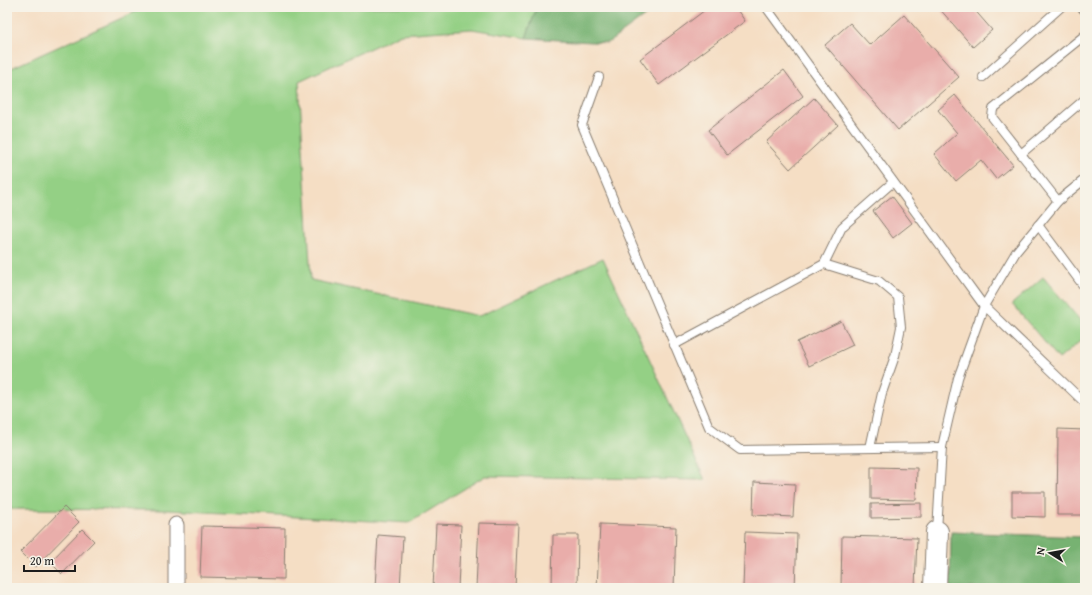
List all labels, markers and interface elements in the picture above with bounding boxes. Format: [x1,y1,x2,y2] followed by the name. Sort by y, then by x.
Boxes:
[1030,533,1070,573] north arrow
[1032,545,1049,556] text: N
[24,547,75,573] scale bar
[30,552,54,569] text: 20 m

